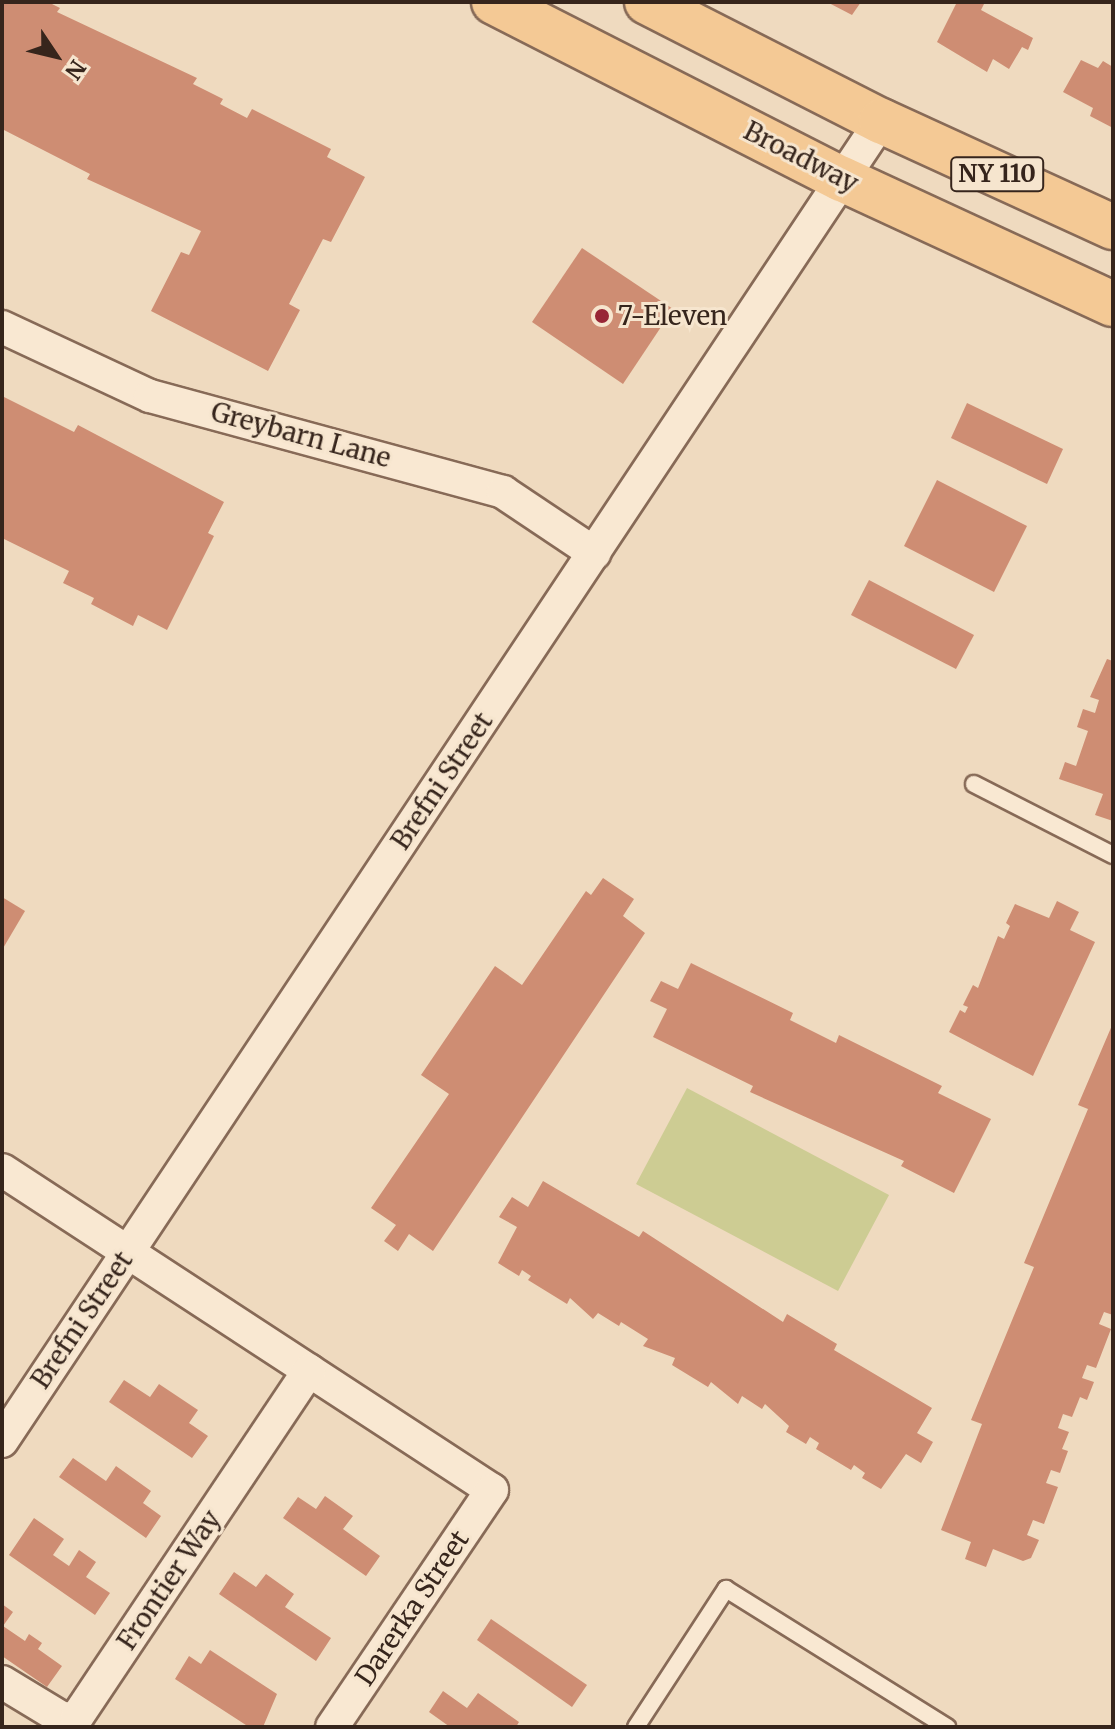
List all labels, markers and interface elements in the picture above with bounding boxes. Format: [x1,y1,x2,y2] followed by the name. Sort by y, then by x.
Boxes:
[16,16,96,96] north arrow
[59,55,92,85] text: N
[739,115,863,199] street label: Broadway
[949,154,1045,194] road number: NY 110
[618,300,727,332] place label: 7-Eleven
[593,307,611,325] marker: 7-Eleven
[208,396,394,474] street label: Greybarn Lane
[385,707,499,855] street label: Brefni Street
[25,1246,139,1394] street label: Brefni Street
[111,1504,227,1656] street label: Frontier Way
[349,1525,475,1691] street label: Darerka Street

